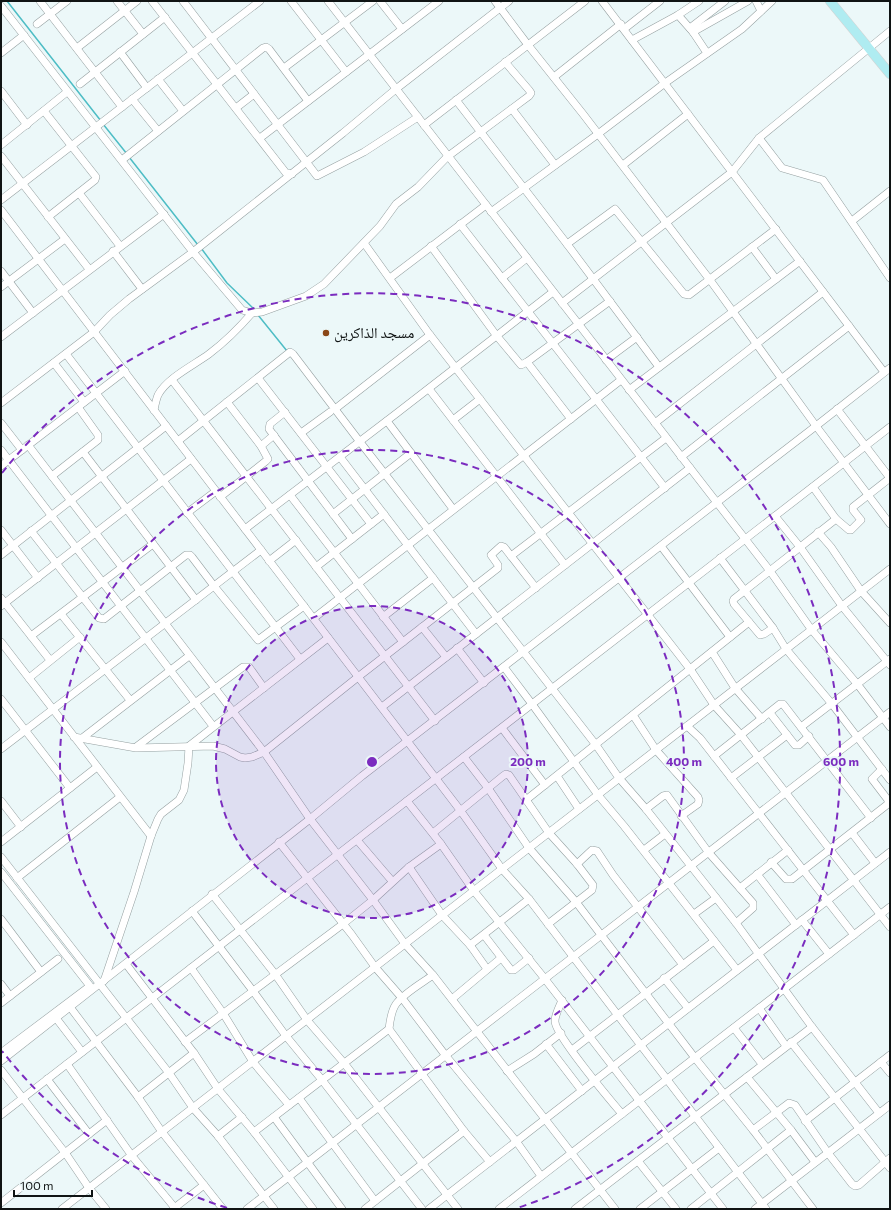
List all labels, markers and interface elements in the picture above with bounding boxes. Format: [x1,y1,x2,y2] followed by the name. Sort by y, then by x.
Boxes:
[334,323,415,343] place label: مسجد الذاكرين
[321,328,331,338] marker: مسجد الذاكرين
[510,754,546,768] text: 200 m
[666,754,702,768] text: 400 m
[823,754,859,768] text: 600 m
[365,755,379,769] centre of rings
[14,1172,92,1198] scale bar
[20,1178,54,1192] text: 100 m

